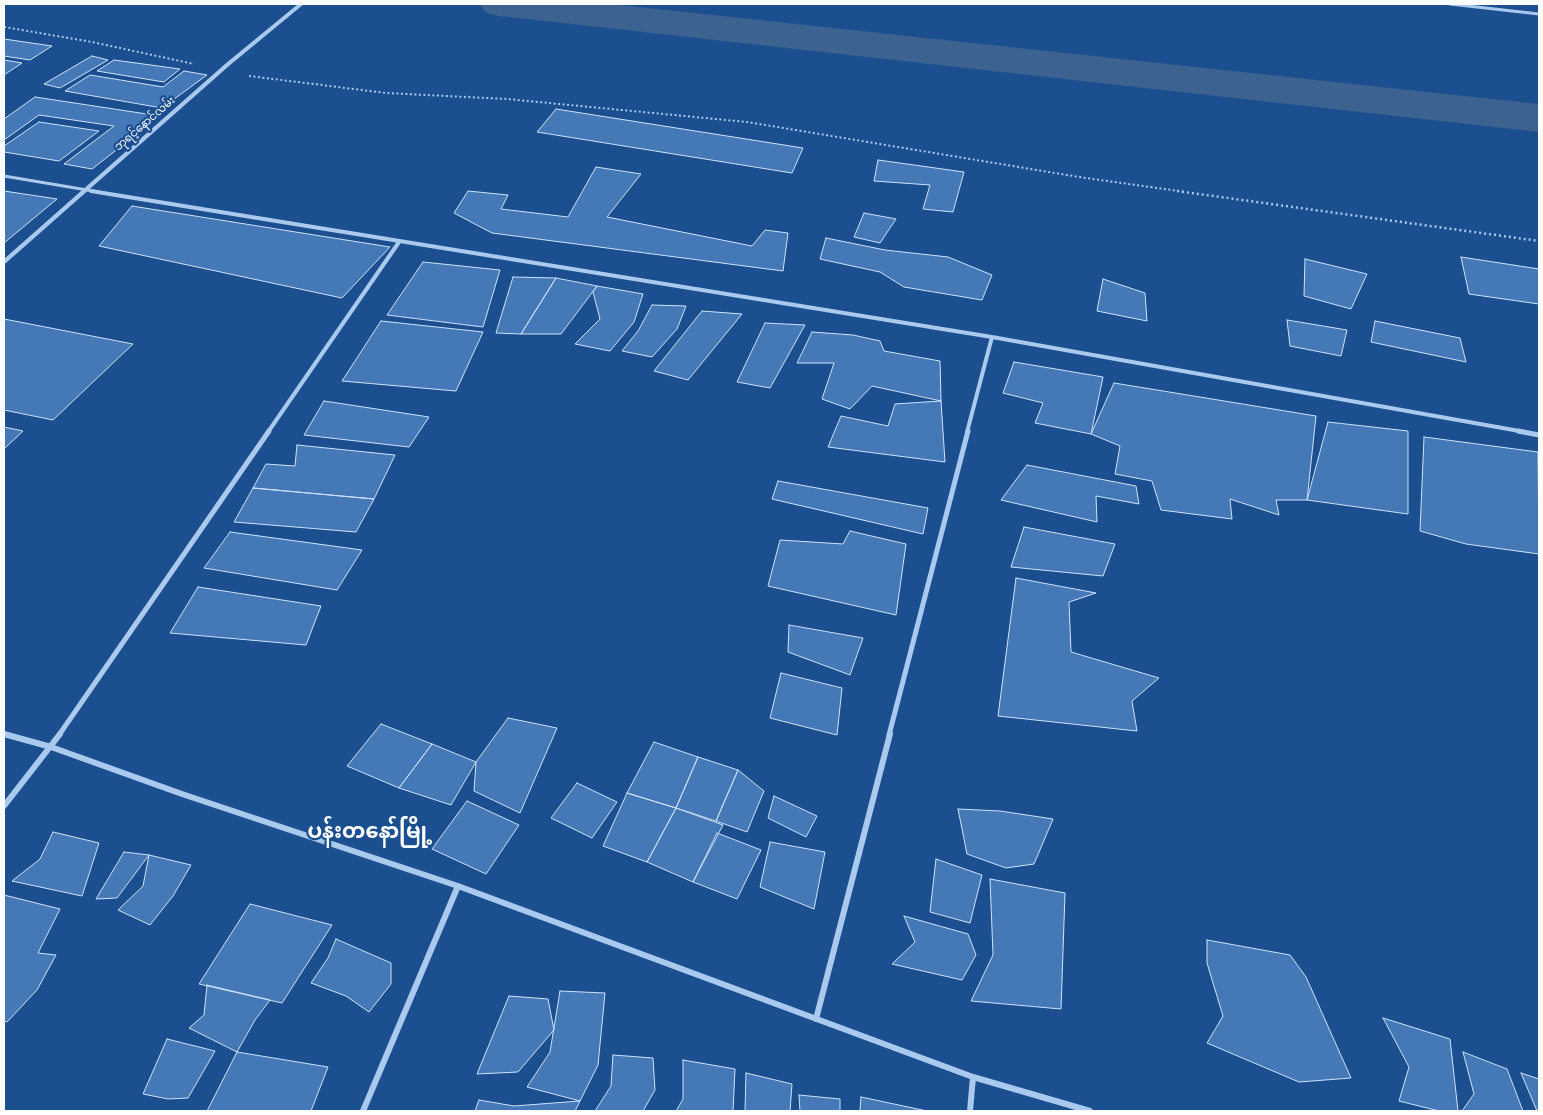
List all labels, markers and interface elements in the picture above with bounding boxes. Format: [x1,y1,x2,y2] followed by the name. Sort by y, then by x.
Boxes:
[112,94,178,154] street label: ဘုရင့်နောင်လမ်း
[308,820,432,846] district label: ပန်းတနော်မြို့

